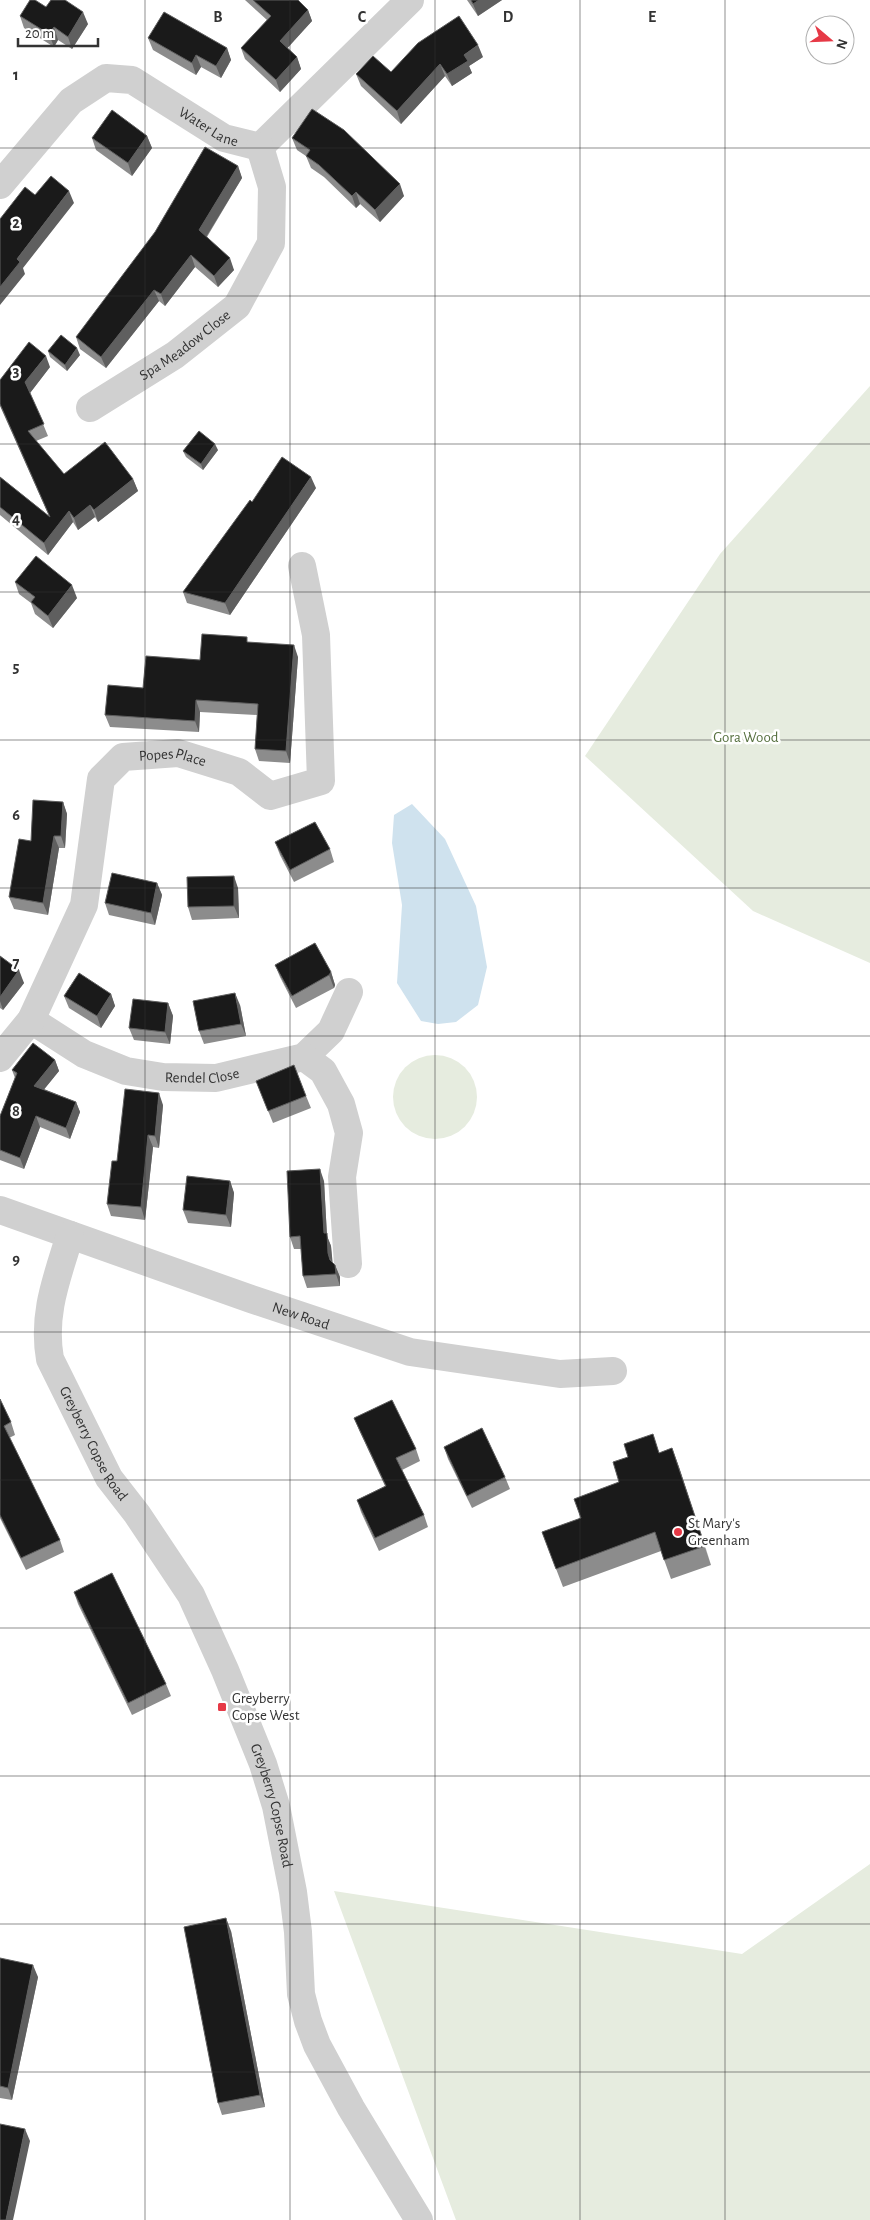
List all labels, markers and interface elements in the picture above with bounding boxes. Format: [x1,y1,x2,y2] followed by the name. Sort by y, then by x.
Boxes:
[213,9,223,25] text: B
[358,9,367,25] text: C
[503,9,514,25] text: D
[648,9,656,25] text: E
[18,15,98,47] scale bar
[805,15,855,65] north arrow
[25,26,54,41] text: 20 m
[833,37,850,51] text: N
[13,67,19,83] text: 1
[176,104,240,149] street label: Water Lane
[12,215,20,231] text: 2
[137,307,233,383] street label: Spa Meadow Close
[13,363,20,379] text: 3
[12,511,20,527] text: 4
[13,659,20,675] text: 5
[713,730,779,745] park label: Gora Wood
[138,745,208,769] street label: Popes Place
[12,807,20,823] text: 6
[13,955,20,971] text: 7
[165,1065,241,1086] street label: Rendel Close
[12,1103,20,1119] text: 8
[12,1251,20,1267] text: 9
[270,1299,332,1332] street label: New Road
[57,1384,131,1503] street label: Greyberry Copse Road
[688,1516,750,1548] place label: St Mary's Greenham
[672,1526,684,1538] marker: St Mary's Greenham
[232,1691,300,1723] place label: Greyberry Copse West
[216,1701,228,1713] marker: Greyberry Copse West
[248,1741,295,1869] street label: Greyberry Copse Road

